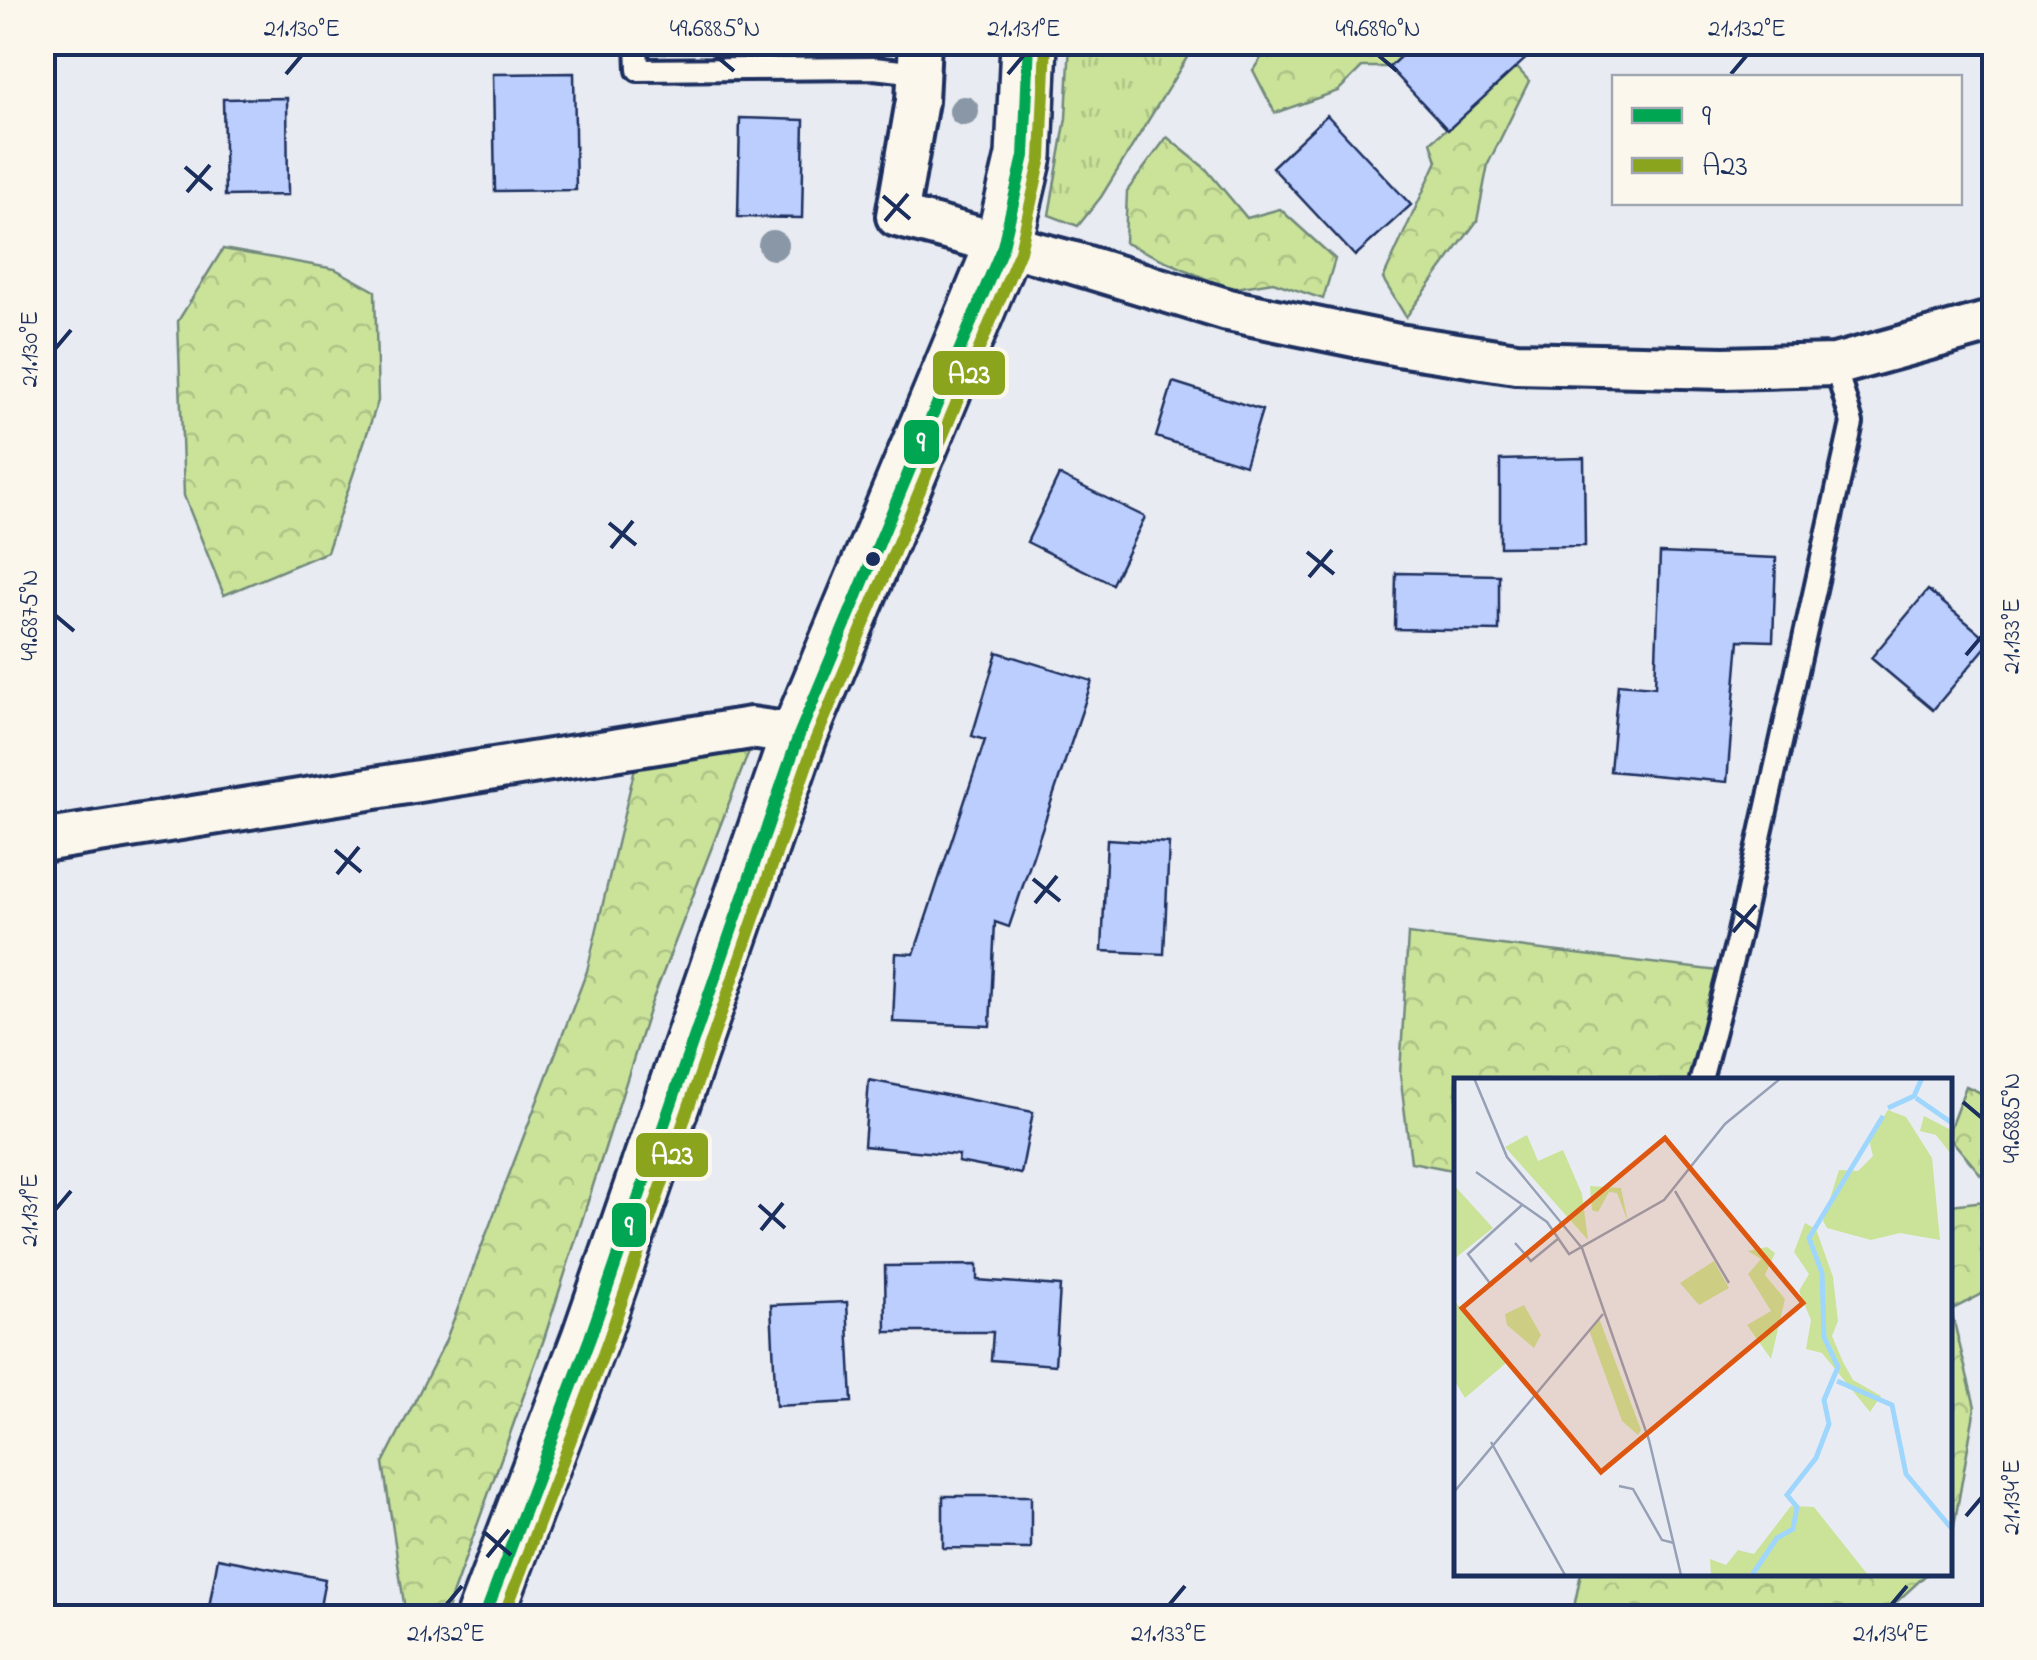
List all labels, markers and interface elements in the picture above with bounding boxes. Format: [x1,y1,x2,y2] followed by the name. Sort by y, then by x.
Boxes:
[264,12,340,48] text: 21.130°E
[670,12,760,48] text: 49.6885°N
[987,12,1061,48] text: 21.131°E
[1335,12,1421,48] text: 49.6890°N
[1708,12,1786,48] text: 21.132°E
[1612,75,1962,205] legend
[1702,96,1711,140] text: 9
[1702,146,1748,190] text: A23
[13,311,49,387] text: 21.130°E
[931,349,1007,397] line badge: A23
[948,356,990,397] text: A23
[902,418,941,466] line badge: 9
[916,424,926,465] text: 9
[863,549,883,569] unlabelled marker
[13,569,49,661] text: 49.6875°N
[1995,598,2031,674] text: 21.133°E
[1995,1073,2031,1163] text: 49.6885°N
[1454,1078,1952,1575] inset map
[634,1131,710,1179] line badge: A23
[651,1137,693,1178] text: A23
[13,1173,49,1247] text: 21.131°E
[610,1201,648,1249] line badge: 9
[624,1208,634,1249] text: 9
[1995,1459,2031,1535] text: 21.134°E
[407,1617,485,1653] text: 21.132°E
[1131,1617,1207,1653] text: 21.133°E
[1853,1617,1929,1653] text: 21.134°E

